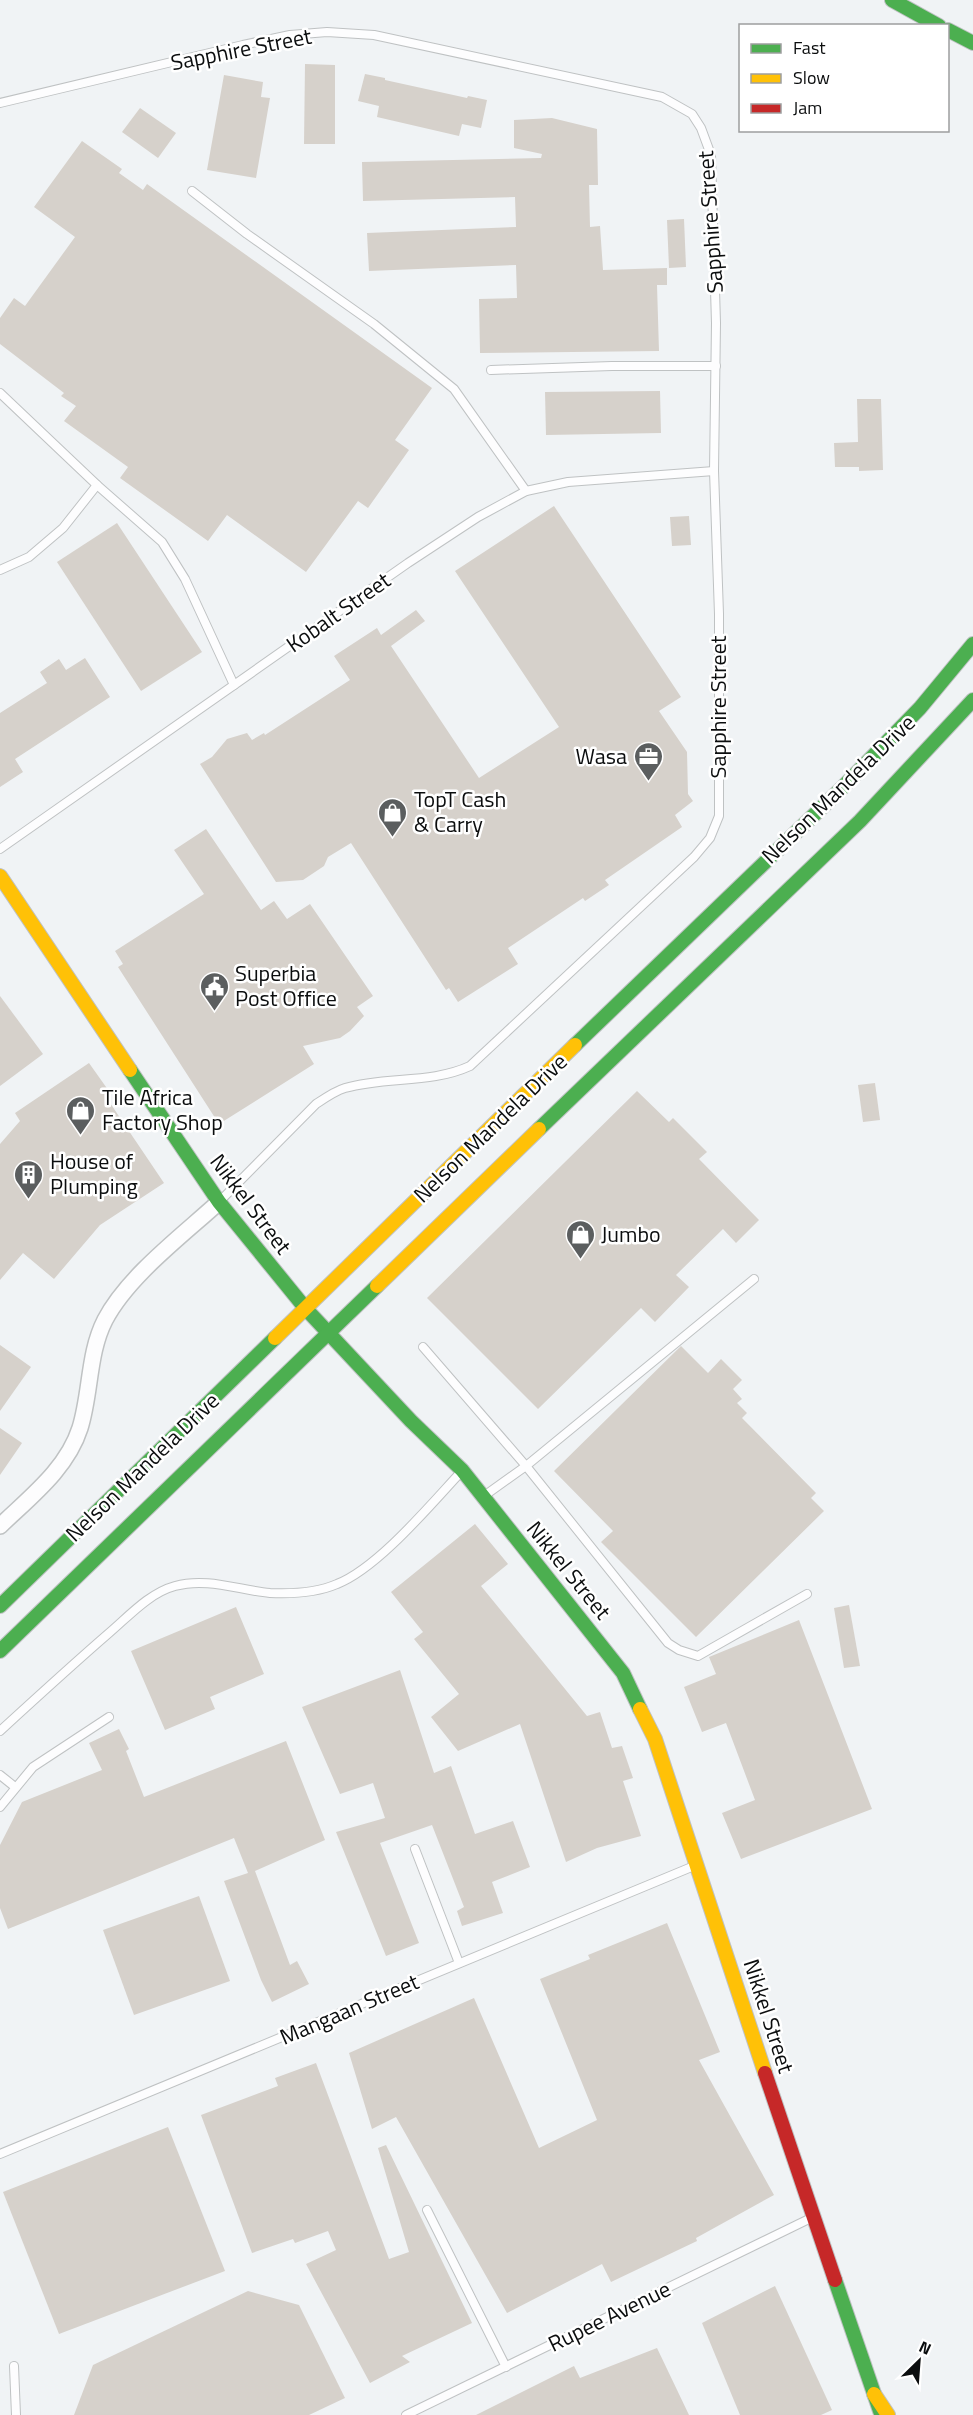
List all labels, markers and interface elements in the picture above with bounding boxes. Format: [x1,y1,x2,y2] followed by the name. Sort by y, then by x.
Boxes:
[168,19,315,79] street label: Sapphire Street
[739,24,949,132] legend
[793,34,826,61] text: Fast
[793,64,830,91] text: Slow
[793,94,822,121] text: Jam
[688,149,732,294] street label: Sapphire Street
[279,563,397,661] street label: Kobalt Street
[701,635,735,778] street label: Sapphire Street
[753,706,923,872] street label: Nelson Mandela Drive
[576,739,627,773] place label: Wasa
[632,740,664,782] office icon: Wasa
[414,782,506,841] place label: TopT Cash & Carry
[377,796,409,838] shop icon: TopT Cash & Carry
[235,956,337,1015] place label: Superbia Post Office
[198,970,230,1012] public building icon: Superbia Post Office
[405,1045,575,1211] street label: Nelson Mandela Drive
[102,1080,223,1139] place label: Tile Africa Factory Shop
[65,1094,97,1136] shop icon: Tile Africa Factory Shop
[50,1144,138,1203] place label: House of Plumping
[202,1147,300,1262] street label: Nikkel Street
[13,1158,45,1200] building icon: House of Plumping
[601,1217,661,1251] place label: Jumbo
[564,1218,596,1260] shop icon: Jumbo
[57,1384,227,1550] street label: Nelson Mandela Drive
[519,1513,620,1627] street label: Nikkel Street
[735,1955,804,2078] street label: Nikkel Street
[274,1964,424,2054] street label: Mangaan Street
[542,2272,676,2360] street label: Rupee Avenue
[889,2331,949,2391] north arrow
[915,2334,935,2361] text: N

